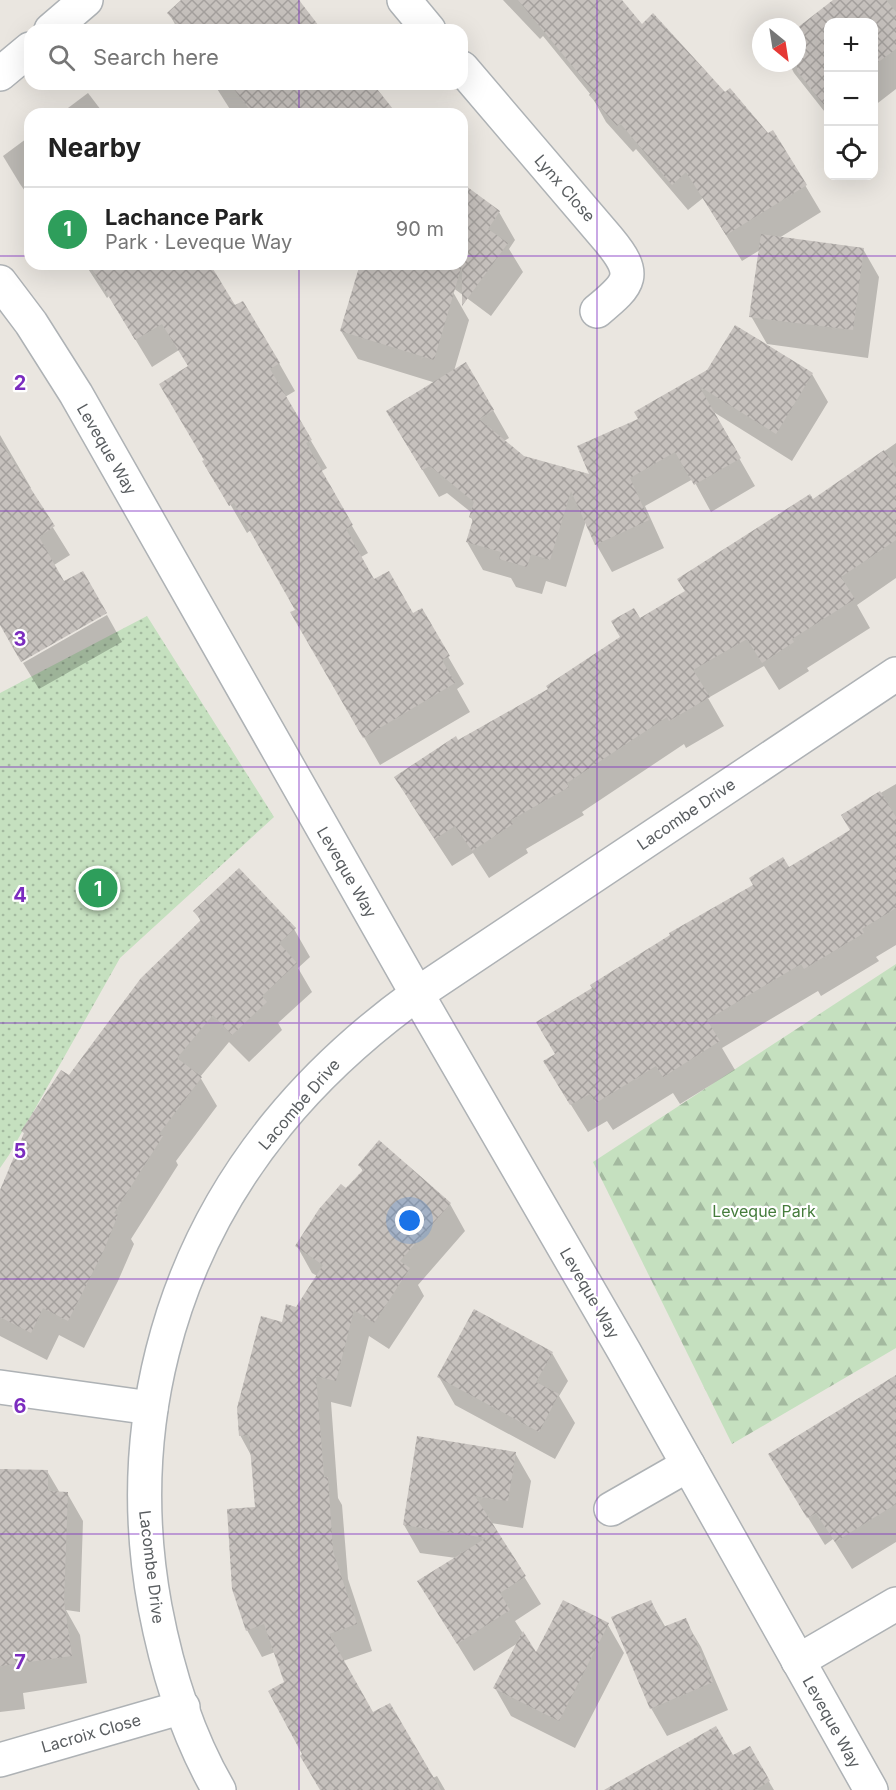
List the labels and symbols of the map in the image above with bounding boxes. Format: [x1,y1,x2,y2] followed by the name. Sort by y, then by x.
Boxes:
[752,18,806,72] north arrow
[530,150,600,226] street label: Lynx Close
[14,371,26,395] text: 2
[73,400,141,498] street label: Leveque Way
[14,627,26,651] text: 3
[633,774,739,854] street label: Lacombe Drive
[313,823,381,921] street label: Leveque Way
[78,866,118,910] pin: 1
[13,883,27,907] text: 4
[254,1054,344,1154] street label: Lacombe Drive
[14,1139,26,1163] text: 5
[712,1201,816,1221] park label: Leveque Park
[395,1206,424,1235] your location
[556,1244,624,1342] street label: Leveque Way
[14,1394,27,1418] text: 6
[135,1509,169,1625] street label: Lacombe Drive
[14,1650,26,1674] text: 7
[799,1673,865,1771] street label: Leveque Way
[39,1709,143,1757] street label: Lacroix Close

